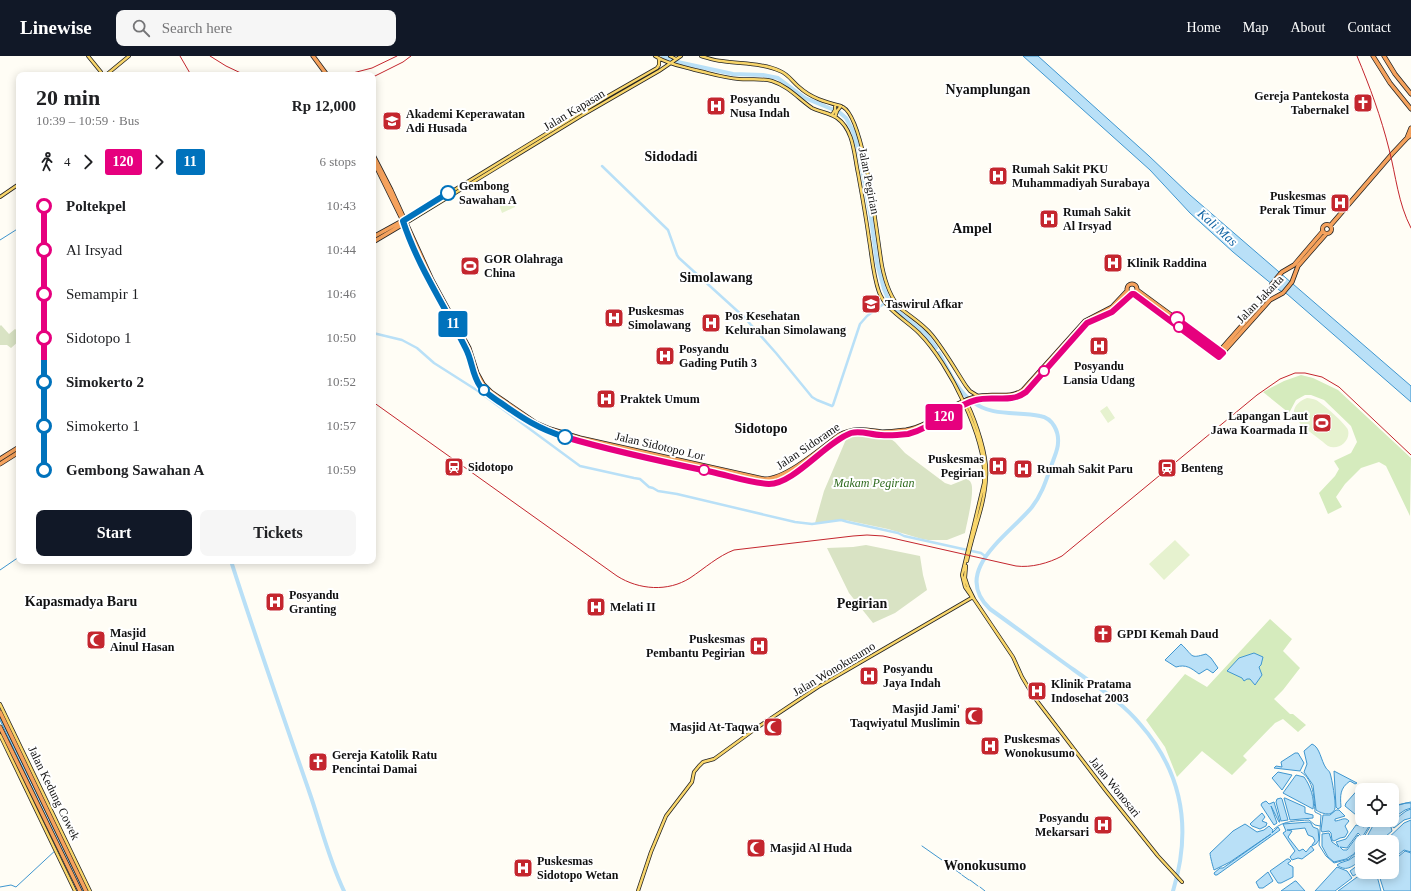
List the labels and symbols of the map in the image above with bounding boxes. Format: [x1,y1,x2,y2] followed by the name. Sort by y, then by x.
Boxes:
[946,82,1031,97] district label: Nyamplungan
[541,86,607,134] street label: Jalan Kapasan
[1254,89,1350,117] place label: Gereja Pantekosta Tabernakel
[730,92,790,120] place label: Posyandu Nusa Indah
[1352,92,1374,114] church icon: Gereja Pantekosta Tabernakel
[705,95,727,117] hospital icon: Posyandu Nusa Indah
[406,107,525,135] place label: Akademi Keperawatan Adi Husada
[381,110,403,132] school or university icon: Akademi Keperawatan Adi Husada
[856,146,882,216] street label: Jalan Pegirian
[645,149,698,164] district label: Sidodadi
[1012,162,1150,190] place label: Rumah Sakit PKU Muhammadiyah Surabaya
[987,165,1009,187] hospital icon: Rumah Sakit PKU Muhammadiyah Surabaya
[459,179,517,207] place label: Gembong Sawahan A
[440,185,456,201] marker: Gembong Sawahan A
[1259,189,1327,217] place label: Puskesmas Perak Timur
[1329,192,1351,214] hospital icon: Puskesmas Perak Timur
[1063,205,1131,233] place label: Rumah Sakit Al Irsyad
[1194,205,1241,249] water label: Kali Mas
[1038,208,1060,230] hospital icon: Rumah Sakit Al Irsyad
[952,221,992,236] district label: Ampel
[484,252,563,280] place label: GOR Olahraga China
[1102,252,1124,274] hospital icon: Klinik Raddina
[459,255,481,277] sports icon: GOR Olahraga China
[1127,256,1207,270] place label: Klinik Raddina
[679,270,753,285] district label: Simolawang
[1234,271,1287,326] street label: Jalan Jakarta
[860,293,882,315] school or university icon: Taswirul Afkar
[885,297,964,311] place label: Taswirul Afkar
[628,304,691,332] place label: Puskesmas Simolawang
[603,307,625,329] hospital icon: Puskesmas Simolawang
[725,309,846,337] place label: Pos Kesehatan Kelurahan Simolawang
[435,311,471,337] line badge: 11
[1169,311,1185,327] unlabelled marker
[700,312,722,334] hospital icon: Pos Kesehatan Kelurahan Simolawang
[1173,321,1185,333] unlabelled marker
[1088,335,1110,357] hospital icon: Posyandu Lansia Udang
[679,342,757,370] place label: Posyandu Gading Putih 3
[654,345,676,367] hospital icon: Posyandu Gading Putih 3
[1063,359,1135,387] place label: Posyandu Lansia Udang
[1038,365,1050,377] unlabelled marker
[478,384,490,396] unlabelled marker
[595,388,617,410] hospital icon: Praktek Umum
[620,392,700,406] place label: Praktek Umum
[921,404,967,430] line badge: 120
[1211,409,1308,437] place label: Lapangan Laut Jawa Koarmada II
[1311,412,1333,434] sports icon: Lapangan Laut Jawa Koarmada II
[774,420,842,472] street label: Jalan Sidorame
[735,421,787,436] district label: Sidotopo
[557,429,573,445] unlabelled marker
[614,429,706,463] street label: Jalan Sidotopo Lor
[928,452,984,480] place label: Puskesmas Pegirian
[987,455,1009,477] hospital icon: Puskesmas Pegirian
[443,456,465,478] station icon: Sidotopo
[1156,457,1178,479] station icon: Benteng
[1012,458,1034,480] hospital icon: Rumah Sakit Paru
[468,460,513,474] place label: Sidotopo
[1181,461,1223,475] place label: Benteng
[1037,462,1133,476] place label: Rumah Sakit Paru
[698,464,710,476] unlabelled marker
[833,476,914,490] park label: Makam Pegirian
[289,588,339,616] place label: Posyandu Granting
[264,591,286,613] hospital icon: Posyandu Granting
[25,594,137,609] district label: Kapasmadya Baru
[585,596,607,618] hospital icon: Melati II
[837,596,887,611] district label: Pegirian
[610,600,656,614] place label: Melati II
[1092,623,1114,645] church icon: GPDI Kemah Daud
[110,626,175,654] place label: Masjid Ainul Hasan
[1117,627,1219,641] place label: GPDI Kemah Daud
[85,629,107,651] mosque icon: Masjid Ainul Hasan
[646,632,745,660] place label: Puskesmas Pembantu Pegirian
[748,635,770,657] hospital icon: Puskesmas Pembantu Pegirian
[790,639,878,699] street label: Jalan Wonokusumo
[883,662,941,690] place label: Posyandu Jaya Indah
[858,665,880,687] hospital icon: Posyandu Jaya Indah
[1051,677,1131,705] place label: Klinik Pratama Indosehat 2003
[1026,680,1048,702] hospital icon: Klinik Pratama Indosehat 2003
[850,702,960,730] place label: Masjid Jami' Taqwiyatul Muslimin
[963,705,985,727] mosque icon: Masjid Jami' Taqwiyatul Muslimin
[762,716,784,738] mosque icon: Masjid At-Taqwa
[670,720,759,734] place label: Masjid At-Taqwa
[1004,732,1075,760] place label: Puskesmas Wonokusumo
[979,735,1001,757] hospital icon: Puskesmas Wonokusumo
[25,744,83,842] street label: Jalan Kedung Cowek
[332,748,437,776] place label: Gereja Katolik Ratu Pencintai Damai
[307,751,329,773] church icon: Gereja Katolik Ratu Pencintai Damai
[1087,754,1144,820] street label: Jalan Wonosari
[1035,811,1090,839] place label: Posyandu Mekarsari
[1092,814,1114,836] hospital icon: Posyandu Mekarsari
[745,837,767,859] mosque icon: Masjid Al Huda
[770,841,852,855] place label: Masjid Al Huda
[537,854,619,882] place label: Puskesmas Sidotopo Wetan
[512,857,534,879] hospital icon: Puskesmas Sidotopo Wetan
[944,858,1026,873] district label: Wonokusumo

